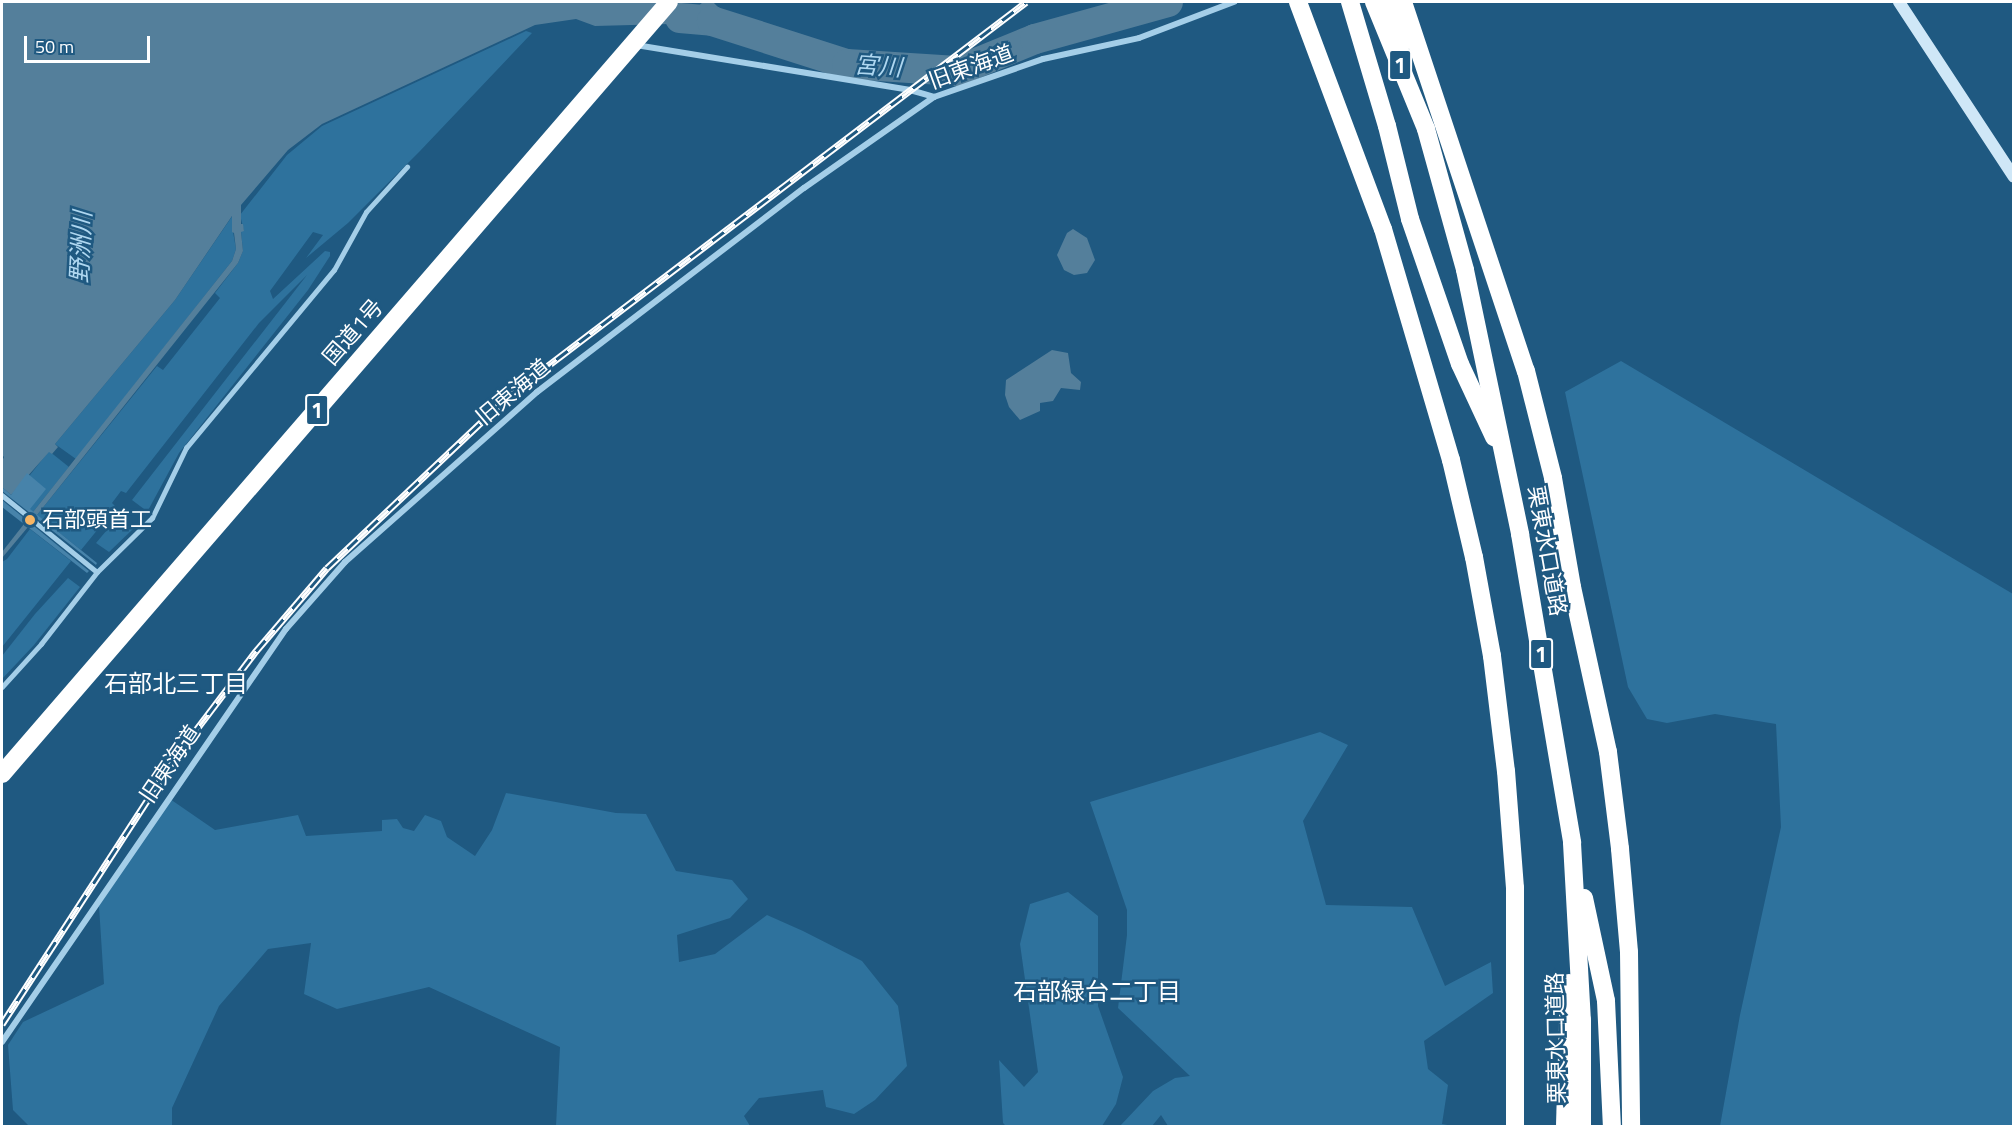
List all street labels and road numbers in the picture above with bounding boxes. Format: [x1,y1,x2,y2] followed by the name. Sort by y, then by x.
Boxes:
[925,40,1017,94] street label: 旧東海道
[1388,47,1412,83] road number: 1
[317,294,389,370] street label: 国道1号
[471,354,555,430] street label: 旧東海道
[305,392,329,428] road number: 1
[1523,484,1571,618] street label: 栗東水口道路
[1529,636,1553,672] road number: 1
[134,720,206,808] street label: 旧東海道
[1542,972,1570,1104] street label: 栗東水口道路

